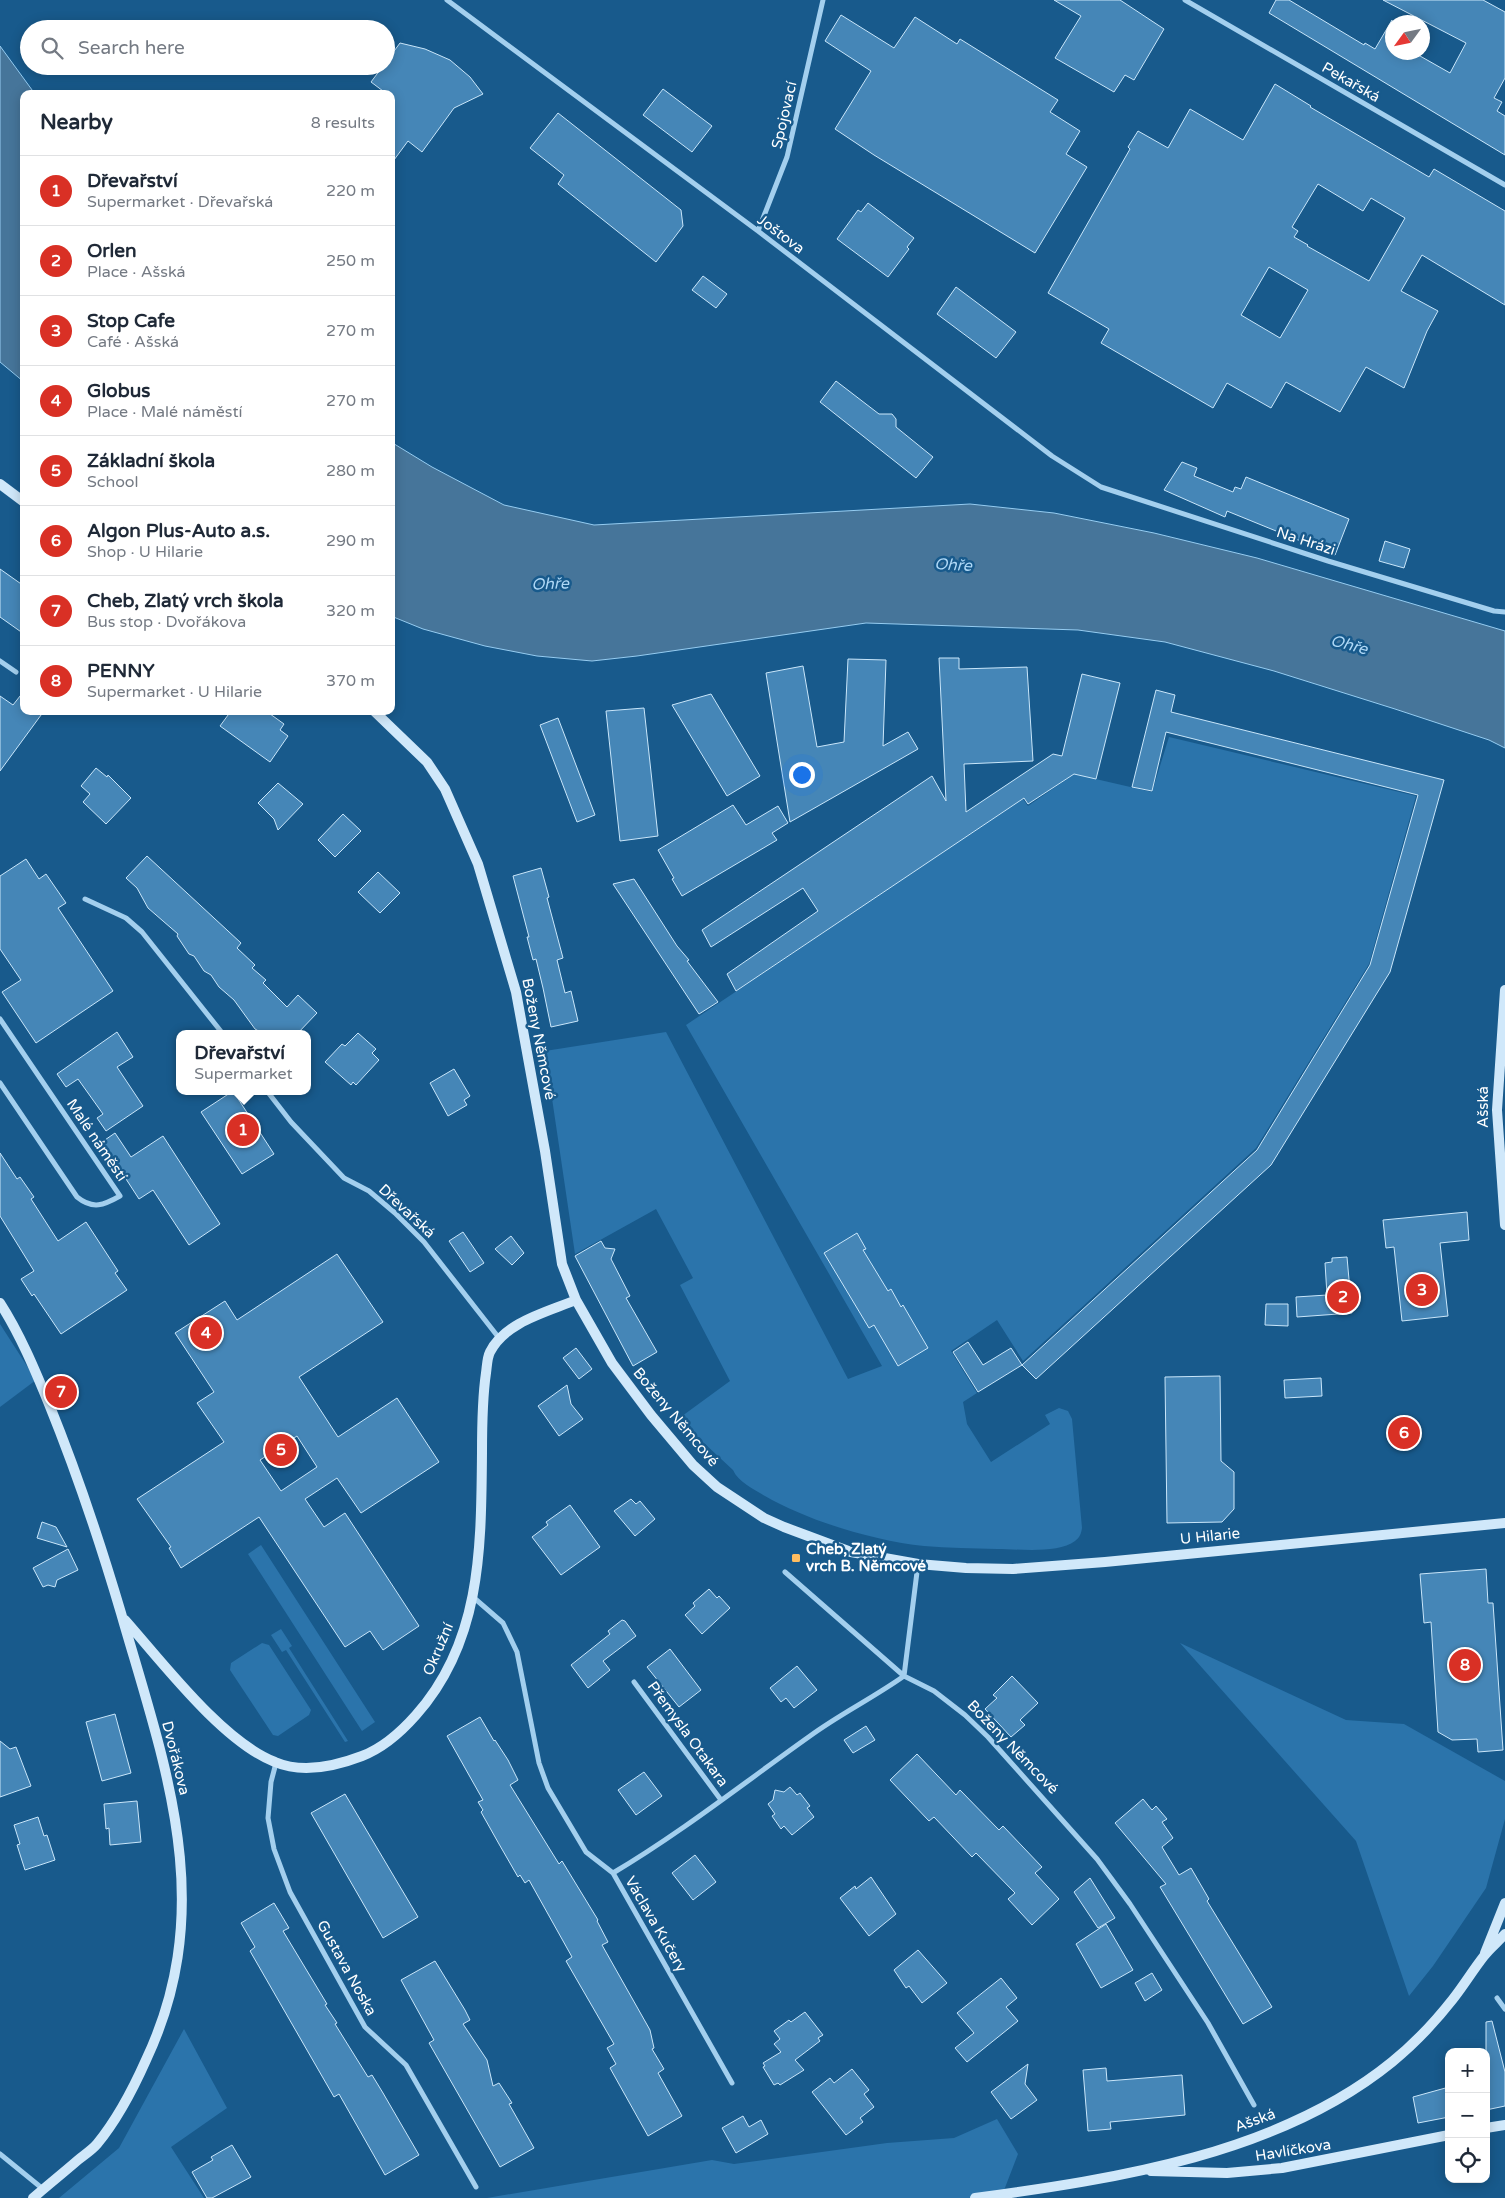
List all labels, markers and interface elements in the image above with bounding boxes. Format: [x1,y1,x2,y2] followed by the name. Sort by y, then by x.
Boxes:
[1385,15,1430,60] north arrow
[20,20,395,75] search box
[38,34,66,62] icon: search
[78,37,185,59] text: Search here
[1319,58,1383,106] street label: Pekařská
[768,79,801,150] street label: Spojovací
[40,110,113,135] text: Nearby
[311,113,375,133] text: 8 results
[87,170,178,192] text: Dřevařství
[51,181,61,201] text: 1
[326,181,375,201] text: 220 m
[87,192,273,212] text: Supermarket · Dřevařská
[754,211,808,257] street label: Joštova
[87,240,137,262] text: Orlen
[51,251,61,271] text: 2
[326,251,375,271] text: 250 m
[87,262,185,282] text: Place · Ašská
[87,310,175,332] text: Stop Cafe
[51,321,61,341] text: 3
[326,321,375,341] text: 270 m
[87,332,179,352] text: Café · Ašská
[87,380,150,402] text: Globus
[51,391,61,411] text: 4
[326,391,375,411] text: 270 m
[87,402,242,422] text: Place · Malé náměstí
[87,450,215,472] text: Základní škola
[51,461,61,481] text: 5
[326,461,375,481] text: 280 m
[87,472,139,492] text: School
[87,520,270,542] text: Algon Plus-Auto a.s.
[1274,523,1338,559] street label: Na Hrázi
[51,531,61,551] text: 6
[326,531,375,551] text: 290 m
[87,542,203,562] text: Shop · U Hilarie
[934,554,973,576] water label: Ohře
[531,573,570,595] water label: Ohře
[87,590,284,612] text: Cheb, Zlatý vrch škola
[51,601,61,621] text: 7
[326,601,375,621] text: 320 m
[87,612,246,632] text: Bus stop · Dvořákova
[1328,630,1371,660] water label: Ohře
[87,660,155,682] text: PENNY
[51,671,61,691] text: 8
[326,671,375,691] text: 370 m
[87,682,262,702] text: Supermarket · U Hilarie
[789,762,815,788] your location
[518,977,560,1101] street label: Boženy Němcové
[176,1030,311,1095] popup
[194,1042,285,1064] text: Dřevařství
[194,1064,293,1084] text: Supermarket
[1474,1086,1492,1128] street label: Ašská
[63,1095,131,1185] street label: Malé náměstí
[227,1111,259,1149] pin: 1
[375,1180,439,1242] street label: Dřevařská
[1406,1271,1438,1309] pin: 3
[1327,1278,1359,1316] pin: 2
[190,1314,222,1352] pin: 4
[629,1364,723,1470] street label: Boženy Němcové
[45,1373,77,1411] pin: 7
[1388,1414,1420,1452] pin: 6
[265,1431,297,1469] pin: 5
[1179,1524,1241,1548] street label: U Hilarie
[806,1540,927,1575] place label: Cheb, Zlatý vrch B. Němcové
[790,1552,802,1564] marker: Cheb, Zlatý vrch B. Němcové
[419,1620,457,1678] street label: Okružní
[1449,1646,1481,1684] pin: 8
[644,1678,732,1790] street label: Přemysla Otakara
[964,1696,1062,1798] street label: Boženy Němcové
[158,1719,194,1797] street label: Dvořákova
[621,1873,691,1975] street label: Václava Kučery
[313,1917,381,2019] street label: Gustava Noska
[1445,2048,1490,2183] map controls
[1445,2048,1490,2093] button: +
[1445,2093,1490,2138] button: −
[1232,2104,1278,2136] street label: Ašská
[1254,2135,1332,2165] street label: Havlíčkova
[1445,2138,1490,2183] button: locate

